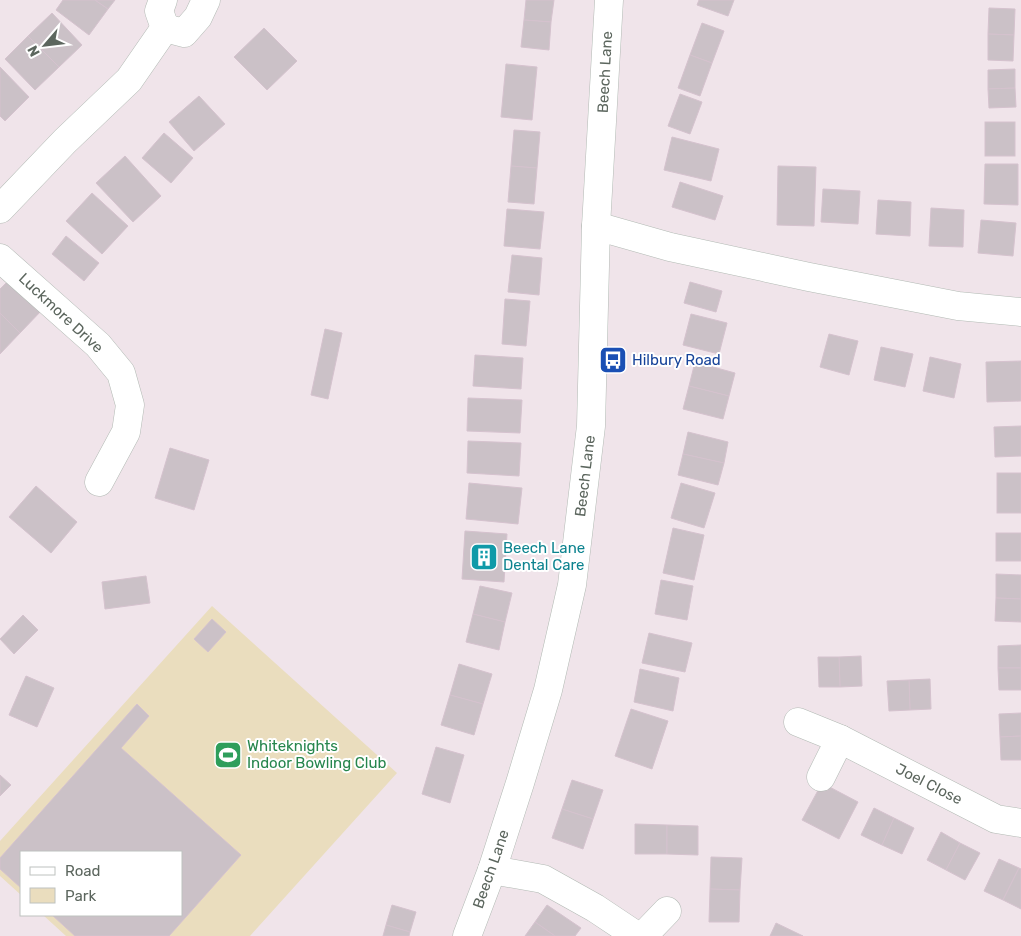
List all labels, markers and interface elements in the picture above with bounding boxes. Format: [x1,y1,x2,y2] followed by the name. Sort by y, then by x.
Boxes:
[20,20,70,70] north arrow
[594,31,616,113] street label: Beech Lane
[24,42,44,59] text: N
[15,269,107,357] street label: Luckmore Drive
[598,345,628,375] bus stop icon: Hilbury Road
[632,351,721,369] place label: Hilbury Road
[571,434,599,518] street label: Beech Lane
[503,539,585,574] place label: Beech Lane Dental Care
[469,542,499,572] building icon: Beech Lane Dental Care
[247,737,386,772] place label: Whiteknights Indoor Bowling Club
[213,740,243,770] sports icon: Whiteknights Indoor Bowling Club
[893,760,965,808] street label: Joel Close
[469,827,513,911] street label: Beech Lane
[20,851,182,916] legend
[65,862,101,880] text: Road
[65,887,96,905] text: Park

